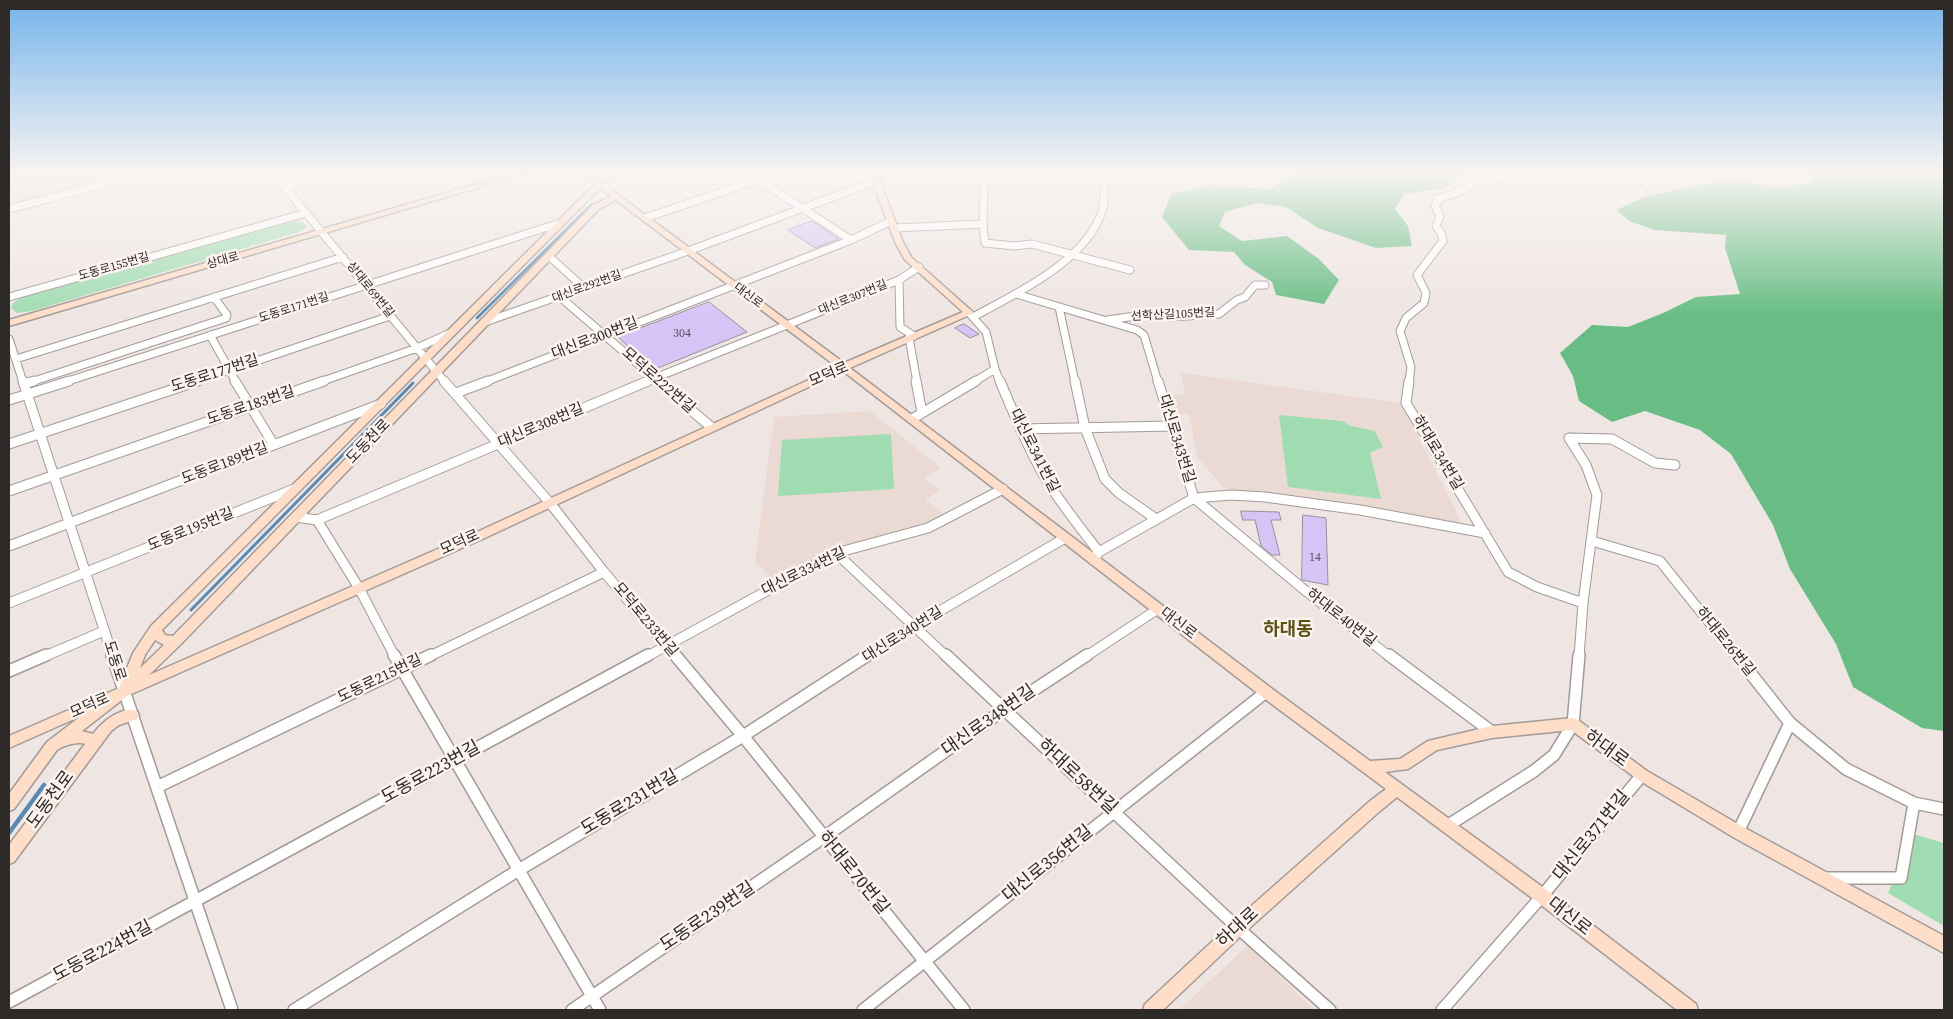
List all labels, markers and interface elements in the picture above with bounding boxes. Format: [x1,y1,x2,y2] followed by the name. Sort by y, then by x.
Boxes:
[77,250,151,284] street label: 도동로155번길
[205,250,241,272] street label: 상대로
[343,259,397,321] street label: 상대로69번길
[550,268,624,306] street label: 대신로292번길
[816,278,890,318] street label: 대신로307번길
[730,280,766,312] street label: 대신로
[257,290,331,326] street label: 도동로171번길
[1131,306,1215,324] street label: 선학산길105번길
[549,314,641,364] street label: 대신로300번길
[673,327,691,341] house number: 304
[618,344,698,418] street label: 모덕로222번길
[169,351,261,397] street label: 도동로177번길
[806,359,852,391] street label: 모덕로
[205,383,297,429] street label: 도동로183번길
[1154,393,1198,485] street label: 대신로343번길
[495,400,587,452] street label: 대신로308번길
[1005,406,1063,496] street label: 대신로341번길
[1408,412,1466,494] street label: 하대로34번길
[343,416,395,468] street label: 도동천로
[179,439,271,489] street label: 도동로189번길
[145,505,237,555] street label: 도동로195번길
[437,526,483,560] street label: 모덕로
[759,544,849,600] street label: 대신로334번길
[1309,551,1321,565] house number: 14
[609,579,681,661] street label: 모덕로233번길
[1302,585,1380,651] street label: 하대로40번길
[859,603,947,667] street label: 대신로340번길
[1156,604,1200,644] street label: 대신로
[1692,604,1758,680] street label: 하대로26번길
[1263,619,1313,641] district label: 하대동
[99,639,129,683] street label: 도동로
[335,651,425,707] street label: 도동로215번길
[938,681,1040,761] street label: 대신로348번길
[67,689,113,723] street label: 모덕로
[1580,726,1632,772] street label: 하대로
[1033,735,1121,819] street label: 하대로58번길
[378,737,484,809] street label: 도동로223번길
[577,765,683,841] street label: 도동로231번길
[23,767,79,833] street label: 도동천로
[1549,787,1635,885] street label: 대신로371번길
[999,821,1097,907] street label: 대신로356번길
[813,827,893,919] street label: 하대로70번길
[656,877,760,957] street label: 도동로239번길
[1543,893,1595,941] street label: 대신로
[1212,903,1264,953] street label: 하대로
[49,917,157,987] street label: 도동로224번길

